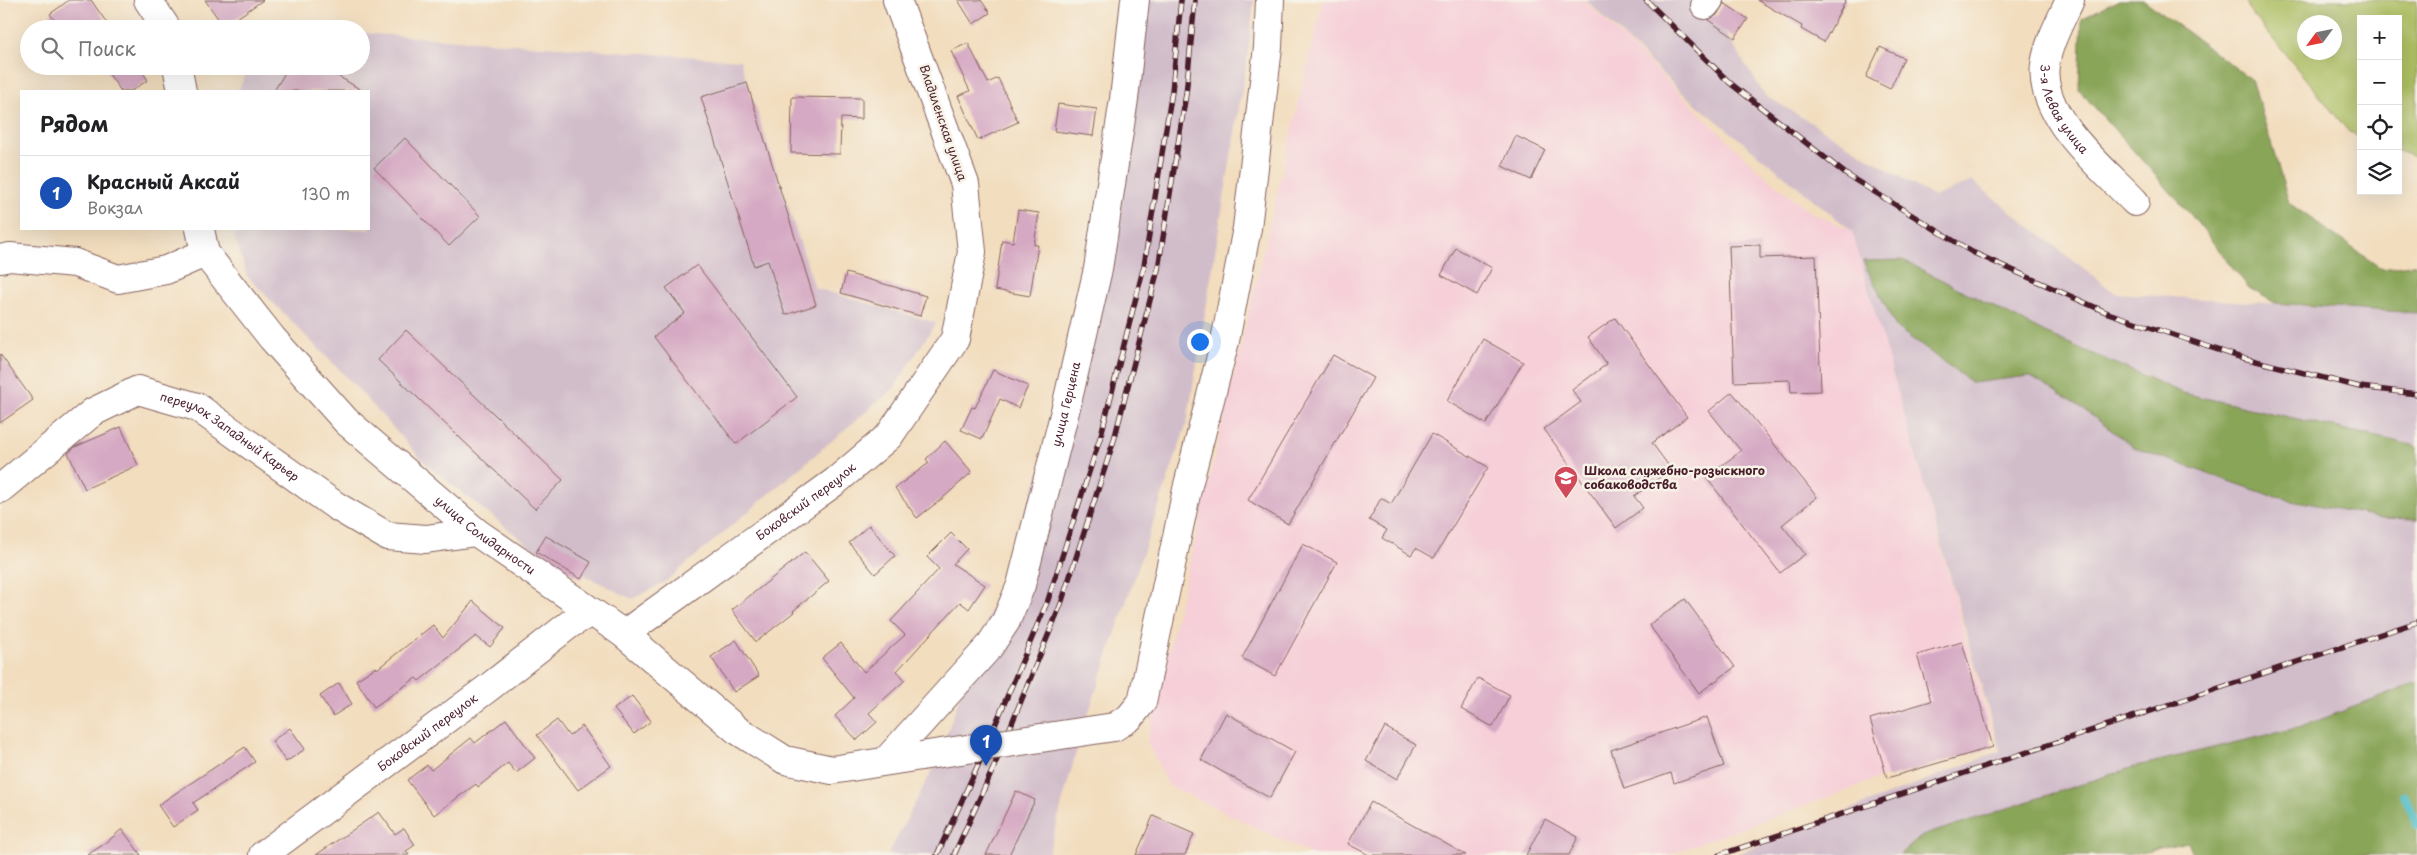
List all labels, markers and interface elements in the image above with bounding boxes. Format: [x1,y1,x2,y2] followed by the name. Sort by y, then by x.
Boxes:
[2297,15,2342,60] north arrow
[2357,15,2402,195] map controls
[2357,15,2402,60] button: +
[20,20,370,75] search box
[38,34,66,62] icon: search
[78,34,136,62] text: Поиск
[2357,60,2402,105] button: −
[916,62,972,184] street label: Владиленская улица
[2036,64,2093,158] street label: 3-я Левая улица
[2357,105,2402,150] button: locate
[40,107,108,139] text: Рядом
[2357,150,2402,195] button: layers
[87,167,240,195] text: Красный Аксай
[52,181,60,205] text: 1
[302,181,350,205] text: 130 m
[87,195,143,219] text: Вокзал
[1187,329,1213,355] your location
[1046,359,1084,448] street label: улица Герцена
[158,387,304,485] street label: переулок Западный Карьер
[752,457,860,544] street label: Боковский переулок
[1584,461,1765,493] place label: Школа служебно-розыскного собаководства
[1553,465,1579,499] school or university icon: Школа служебно-розыскного собаководства
[431,491,539,578] street label: улица Солидарности
[373,688,482,775] street label: Боковский переулок
[970,725,1002,766] pin: 1

